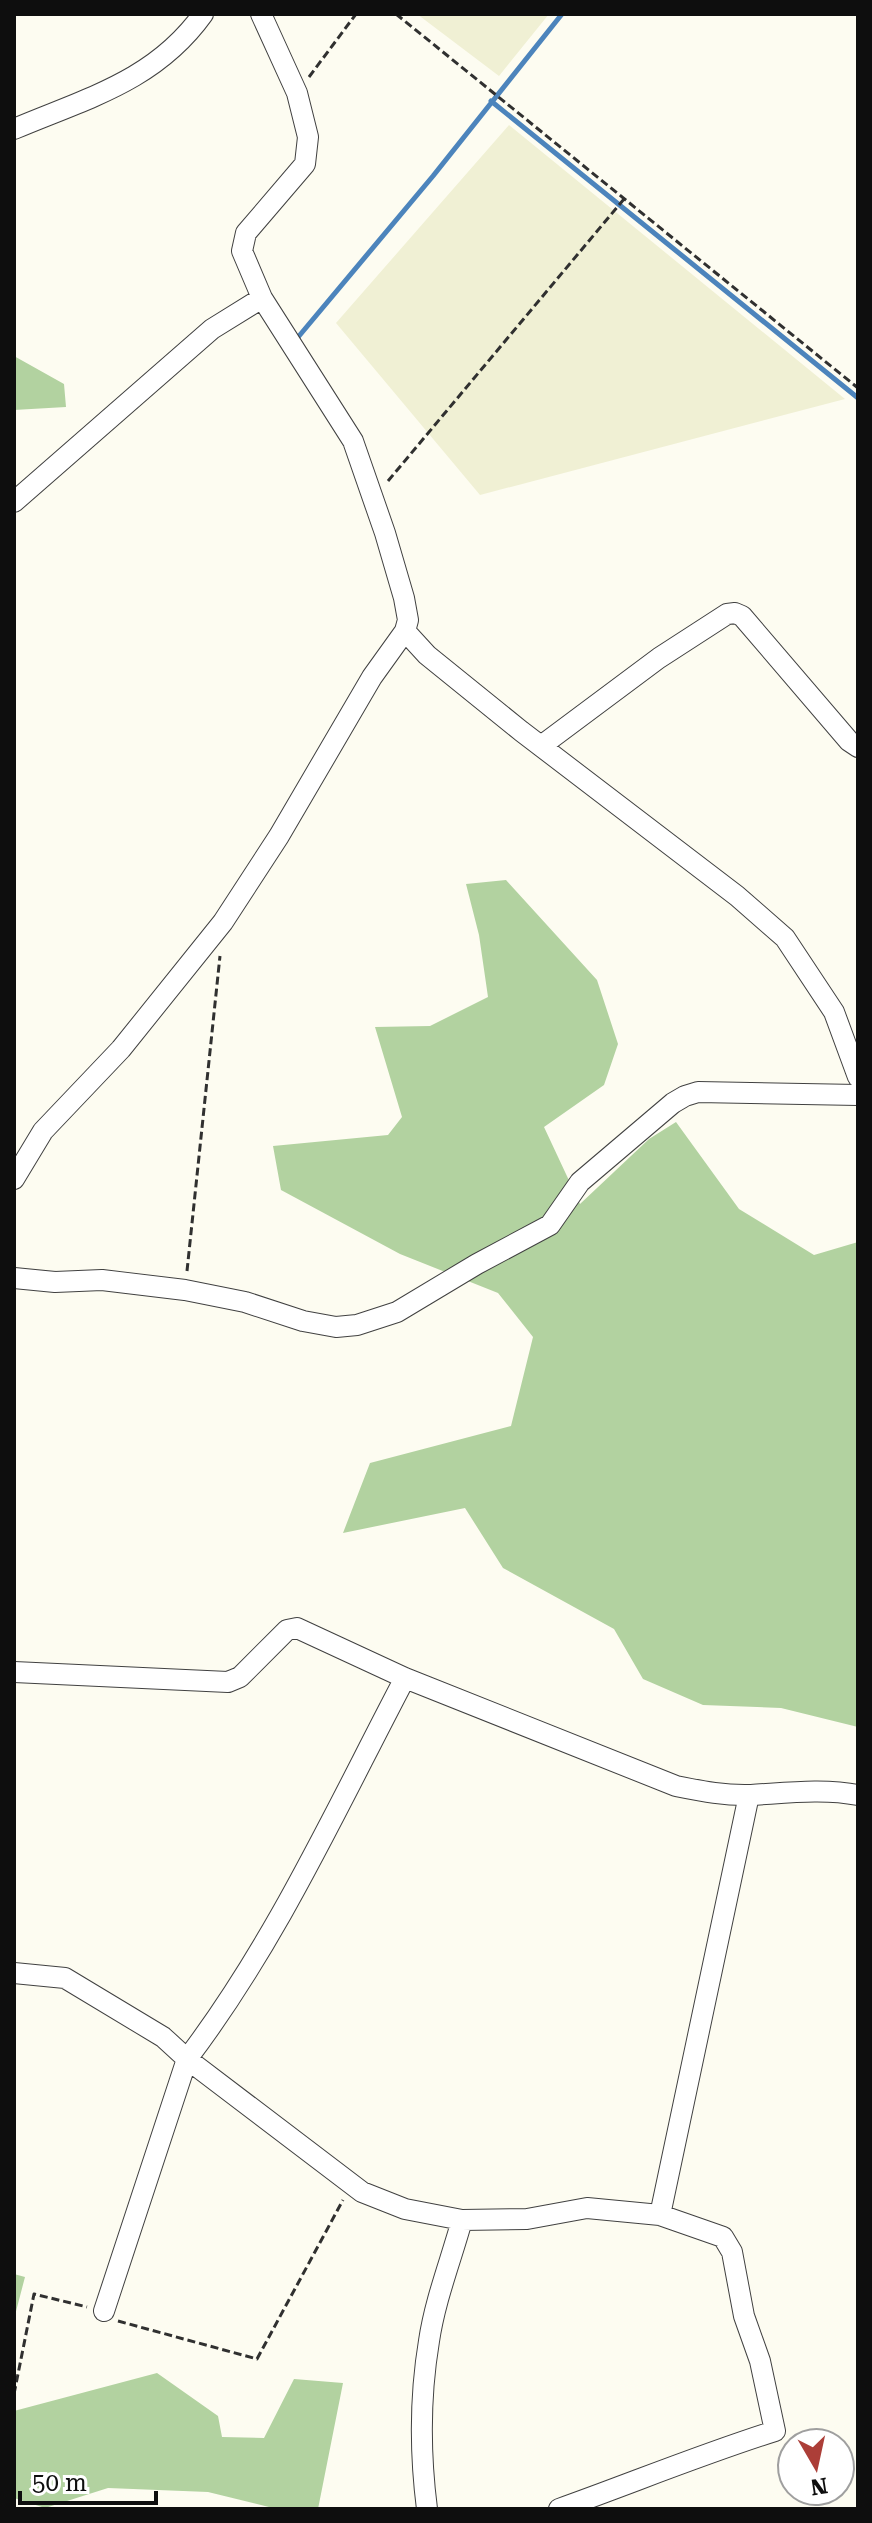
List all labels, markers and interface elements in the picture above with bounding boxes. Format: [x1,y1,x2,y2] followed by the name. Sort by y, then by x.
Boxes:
[776,2427,856,2507] north arrow
[20,2455,156,2505] scale bar
[32,2469,87,2497] text: 50 m
[809,2473,829,2500] text: N

